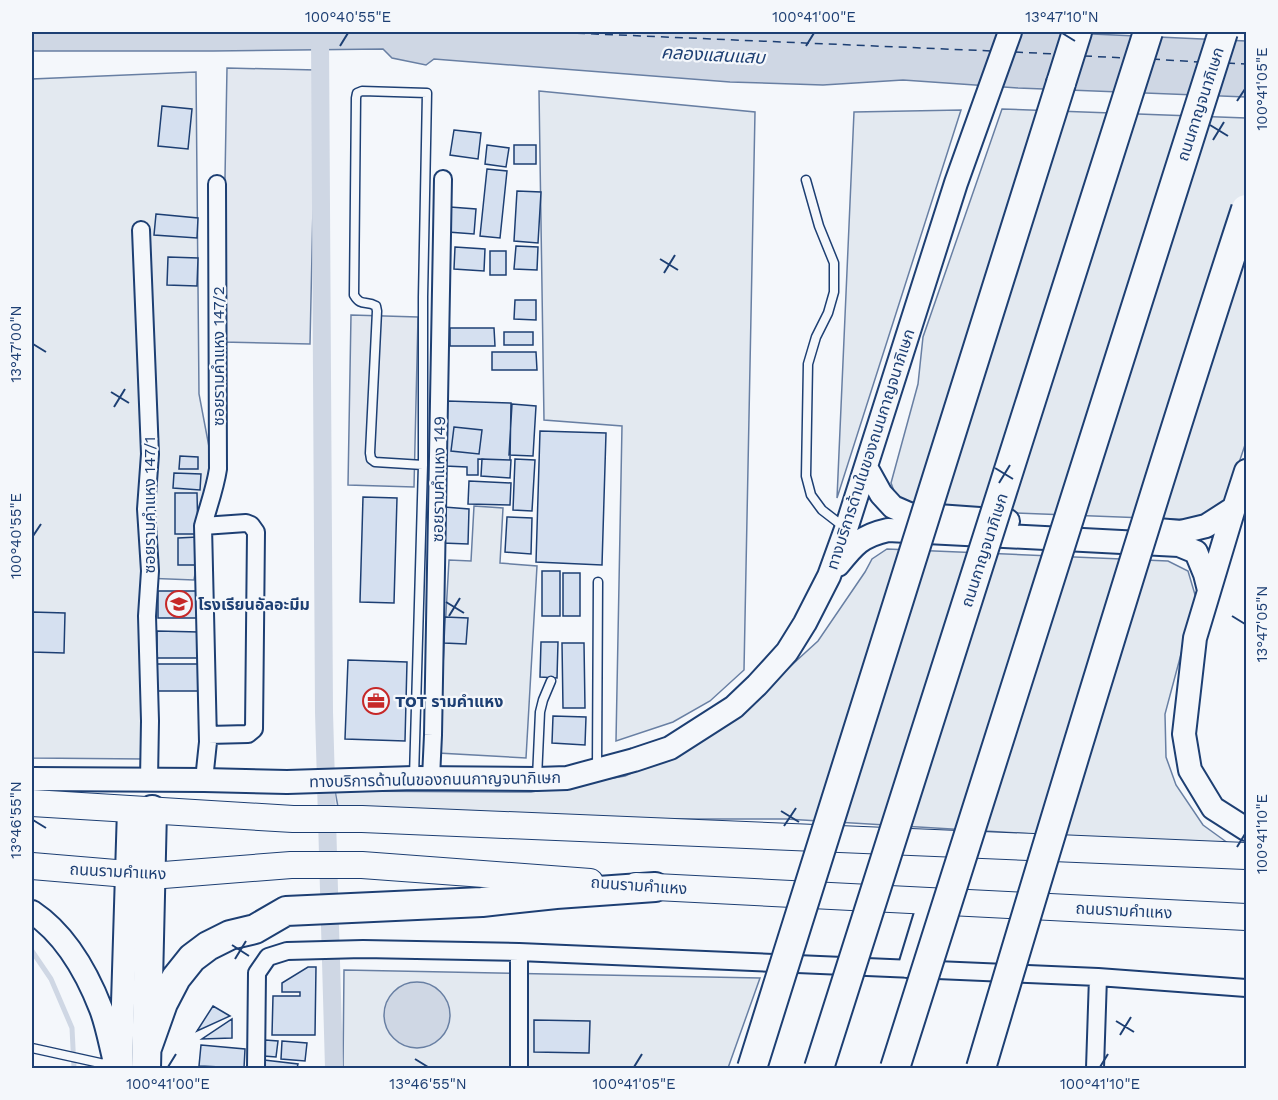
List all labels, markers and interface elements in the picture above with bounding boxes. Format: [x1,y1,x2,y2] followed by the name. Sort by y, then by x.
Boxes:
[305,8,391,26] text: 100°40'55"E
[772,8,856,26] text: 100°41'00"E
[1025,8,1099,26] text: 13°47'10"N
[661,41,767,68] water label: คลองแสนแสบ
[1173,45,1228,164] street label: ถนนกาญจนาภิเษก
[1253,48,1271,131] text: 100°41'05"E
[209,286,228,426] street label: ซอยรามคำแหง 147/2
[7,305,25,383] text: 13°47'00"N
[823,326,918,572] street label: ทางบริการด้านในของถนนกาญจนาภิเษก
[428,416,449,542] street label: ซอยรามคำแหง 149
[140,437,159,573] street label: ซอยรามคำแหง 147/1
[957,491,1012,610] street label: ถนนกาญจนาภิเษก
[7,493,25,579] text: 100°40'55"E
[1253,586,1271,662] text: 13°47'05"N
[164,589,194,619] school or university icon: โรงเรียนอัลอะมีม
[198,595,310,614] place label: โรงเรียนอัลอะมีม
[361,686,391,716] office icon: TOT รามคำแหง
[395,692,503,711] place label: TOT รามคำแหง
[309,768,561,791] street label: ทางบริการด้านในของถนนกาญจนาภิเษก
[7,781,25,859] text: 13°46'55"N
[1253,794,1271,874] text: 100°41'10"E
[69,859,167,884] street label: ถนนรามคำแหง
[590,873,688,898] street label: ถนนรามคำแหง
[1075,898,1173,923] street label: ถนนรามคำแหง
[126,1075,210,1093] text: 100°41'00"E
[389,1075,467,1093] text: 13°46'55"N
[593,1075,676,1093] text: 100°41'05"E
[1060,1075,1140,1093] text: 100°41'10"E

